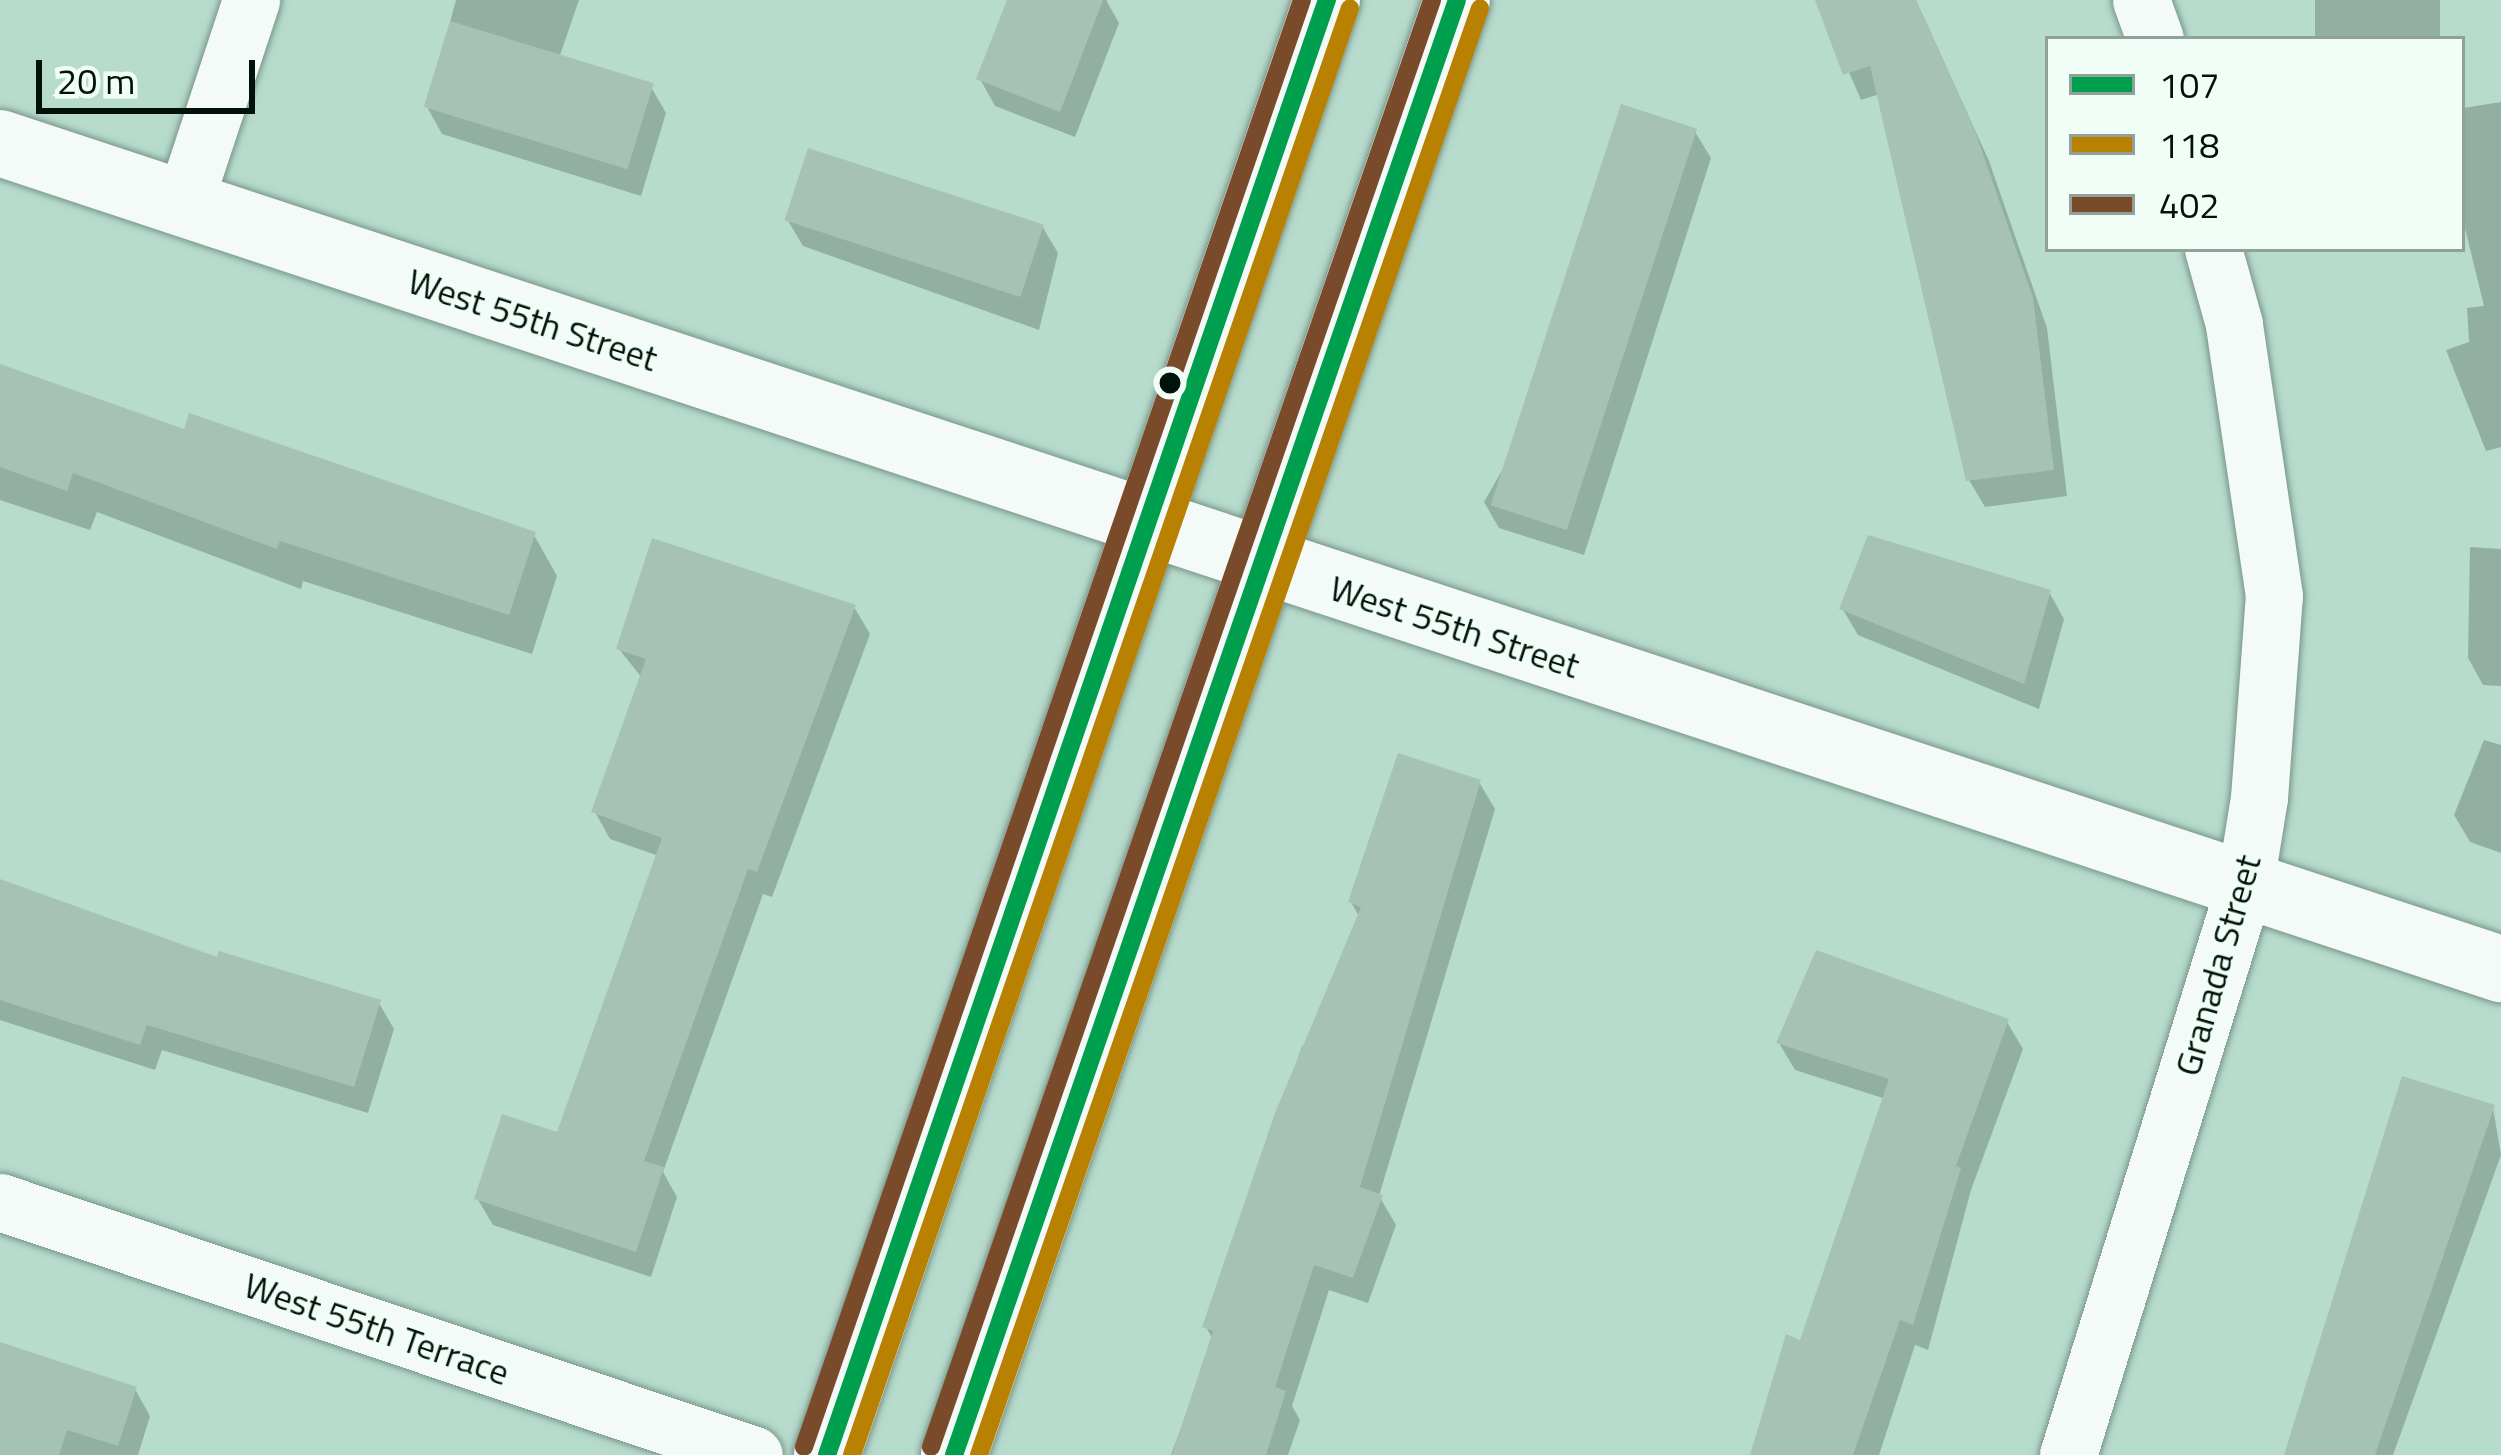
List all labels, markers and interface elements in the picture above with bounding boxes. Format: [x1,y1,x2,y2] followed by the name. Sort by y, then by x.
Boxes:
[42,36,261,110] scale bar
[2045,36,2465,252] legend
[57,53,135,108] text: 20 m
[2159,57,2219,112] text: 107
[2159,117,2219,172] text: 118
[2159,177,2219,232] text: 402
[403,258,663,380] street label: West 55th Street
[1159,372,1181,394] unlabelled marker
[1325,565,1585,687] street label: West 55th Street
[2165,850,2269,1080] street label: Granada Street
[239,1262,515,1394] street label: West 55th Terrace

